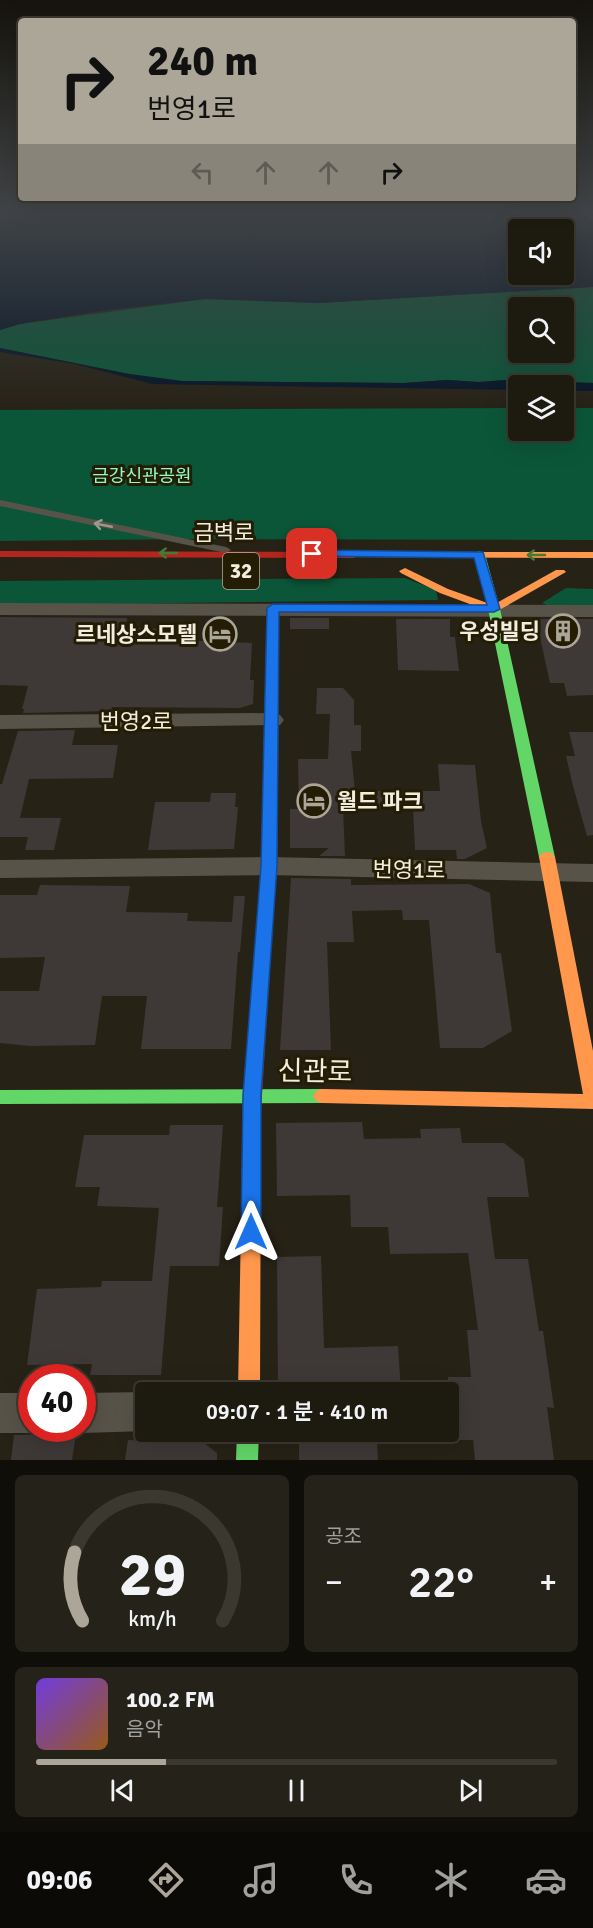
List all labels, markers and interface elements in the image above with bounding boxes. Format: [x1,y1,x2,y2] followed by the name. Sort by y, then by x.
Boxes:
[147,36,258,87] text: 240 m
[48,42,126,120] icon: right
[147,93,236,126] text: 번영1로
[186,156,219,189] icon: left
[249,156,282,189] icon: ahead
[312,156,345,189] icon: ahead
[375,156,408,189] icon: right
[508,219,574,441] map controls
[508,219,574,285] button: sound
[508,297,574,363] button: search
[508,375,574,441] button: layers
[92,465,192,487] park label: 금강신관공원
[93,519,113,530] one-way arrow
[194,519,254,546] street label: 금벽로
[286,528,337,579] pin
[295,537,328,570] icon: arrive
[159,548,179,559] one-way arrow
[526,549,546,561] one-way arrow
[223,553,259,589] road number: 32
[545,613,581,649] building icon: 우성빌딩
[202,616,238,652] hotel icon: 르네상스모텔
[459,618,540,645] place label: 우성빌딩
[76,621,197,648] place label: 르네상스모텔
[100,708,172,735] street label: 번영2로
[296,783,332,819] hotel icon: 월드 파크
[337,788,423,815] place label: 월드 파크
[372,856,446,884] street label: 번영1로
[277,1055,353,1089] street label: 신관로
[219,1200,283,1264] position arrow
[18,1364,96,1442] speed limit sign: 40
[206,1398,388,1425] text: 09:07 · 1 분 · 410 m
[325,1524,362,1549] text: 공조
[118,1536,186,1613] text: 29
[408,1555,474,1610] text: 22°
[325,1562,343,1603] text: −
[539,1562,557,1603] text: +
[128,1606,176,1632] text: km/h
[126,1686,215,1713] text: 100.2 FM
[126,1717,163,1742] text: 음악
[106,1774,139,1807] icon: previous
[280,1774,313,1807] icon: pause
[454,1774,487,1807] icon: next
[145,1859,187,1901] icon: directions
[240,1859,282,1901] icon: music
[335,1859,377,1901] icon: phone
[430,1859,472,1901] icon: climate
[525,1859,567,1901] icon: car
[26,1864,93,1897] text: 09:06

